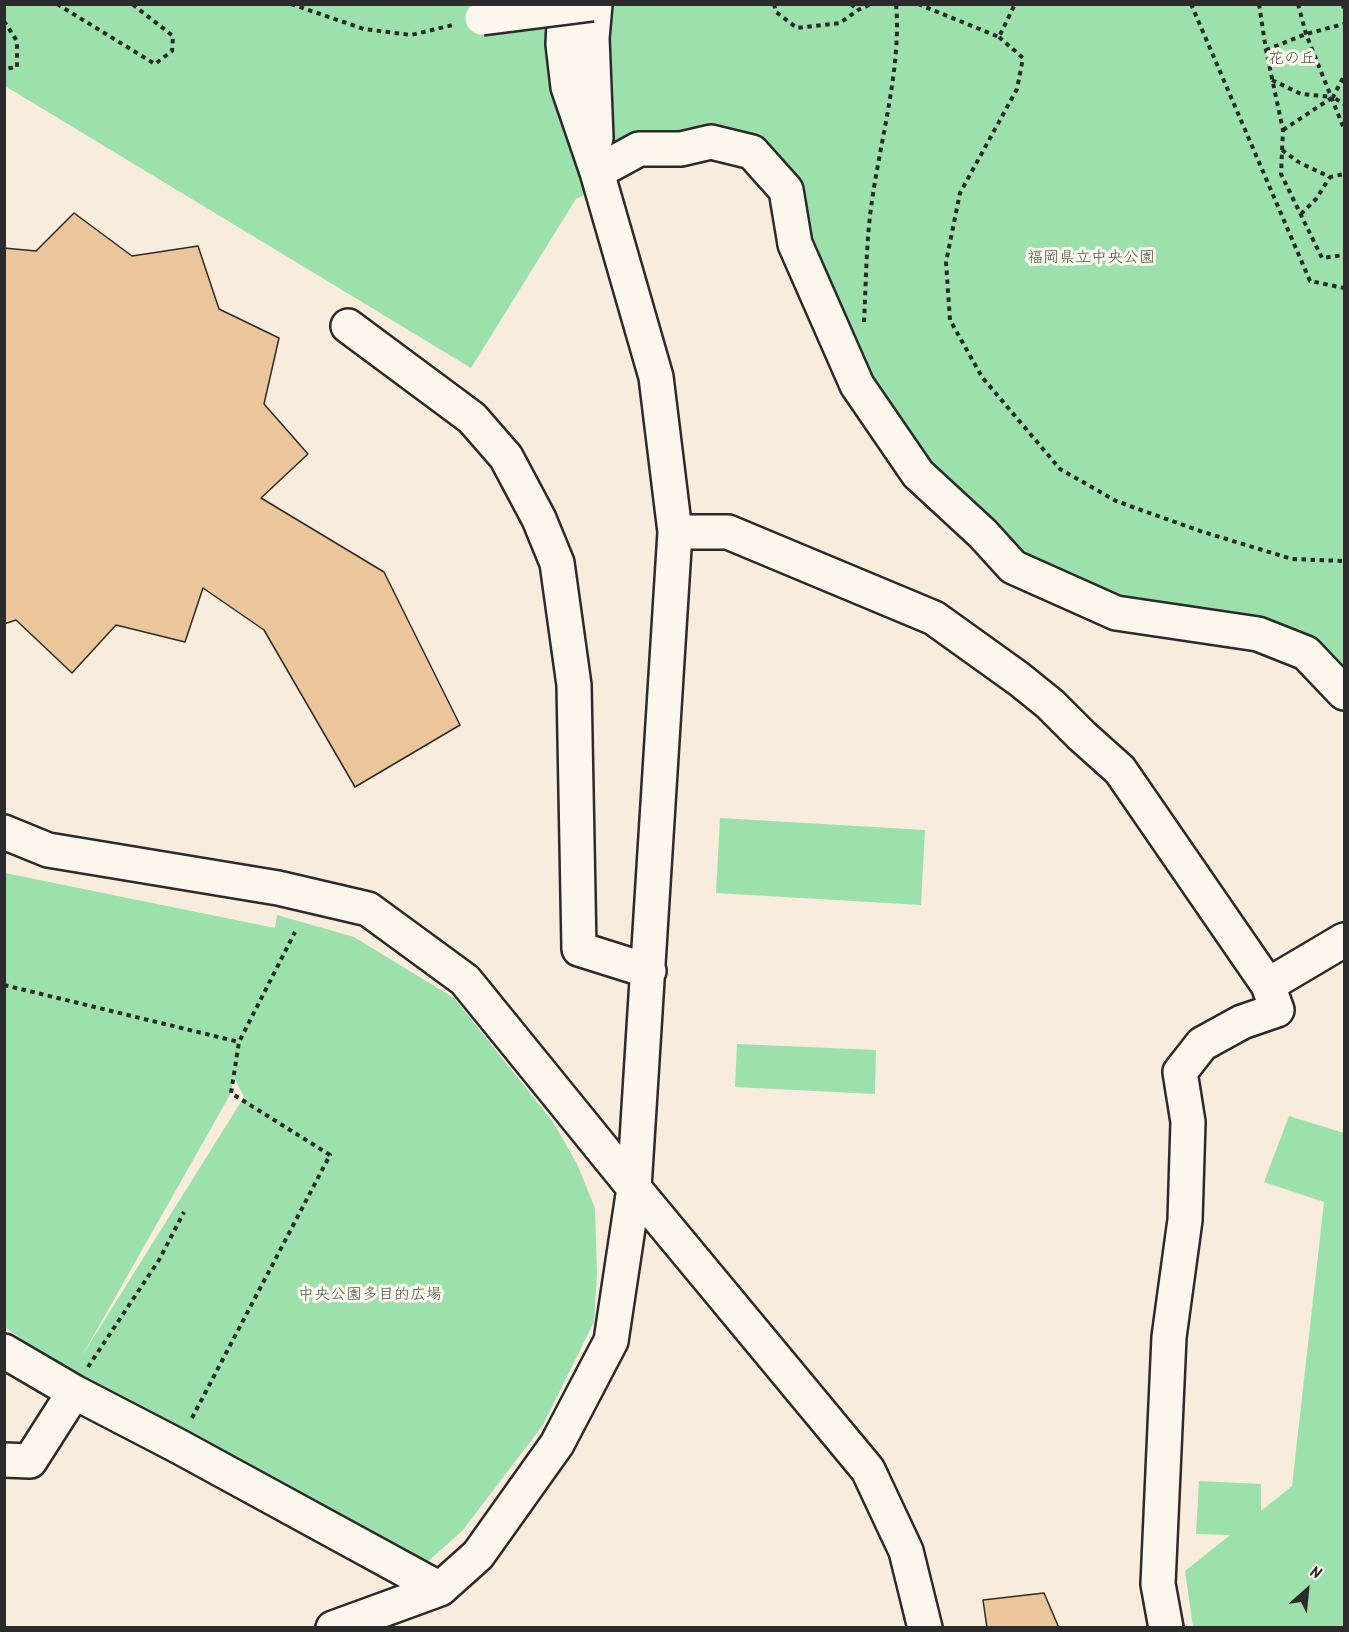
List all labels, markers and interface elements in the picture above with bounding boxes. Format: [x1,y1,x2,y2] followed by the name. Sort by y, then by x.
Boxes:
[1268,50,1316,70] park label: 花の丘
[1027,249,1155,269] park label: 福岡県立中央公園
[298,1286,442,1306] park label: 中央公園多目的広場
[1277,1560,1337,1620] north arrow
[1305,1560,1326,1587] text: N

